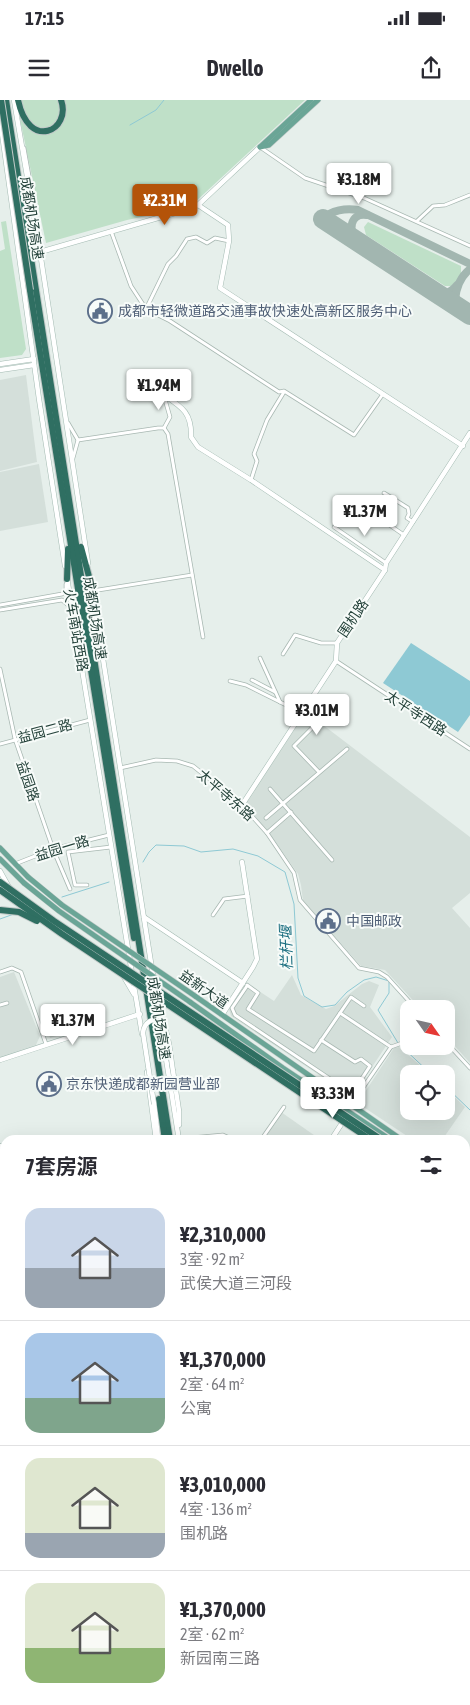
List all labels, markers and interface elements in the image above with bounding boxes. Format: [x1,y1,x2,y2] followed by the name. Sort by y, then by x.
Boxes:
[25,7,64,29] text: 17:15
[25,54,53,82] icon: menu
[417,54,445,82] icon: share
[206,55,264,81] text: Dwello
[318,162,400,205] pin: ¥3.18M
[337,170,381,188] text: ¥3.18M
[18,175,46,261] street label: 成都机场高速
[124,184,206,226] pin: ¥2.31M
[143,191,187,209] text: ¥2.31M
[87,298,113,324] public building icon: 成都市轻微道路交通事故快速处高新区服务中心
[118,303,412,319] place label: 成都市轻微道路交通事故快速处高新区服务中心
[118,368,200,411] pin: ¥1.94M
[137,376,181,394] text: ¥1.94M
[324,494,406,537] pin: ¥1.37M
[343,502,387,520] text: ¥1.37M
[81,575,109,661] street label: 成都机场高速
[61,587,91,673] street label: 火车南站西路
[335,596,371,640] street label: 围机路
[382,687,450,739] street label: 太平寺西路
[276,694,358,736] pin: ¥3.01M
[295,701,339,719] text: ¥3.01M
[16,716,74,746] street label: 益园二路
[14,759,42,803] street label: 益园路
[194,766,258,824] street label: 太平寺东路
[33,832,91,864] street label: 益园一路
[315,908,341,934] public building icon: 中国邮政
[346,913,402,929] place label: 中国邮政
[277,922,295,971] water label: 栏杆堰
[176,966,232,1012] street label: 益新大道
[145,975,173,1061] street label: 成都机场高速
[400,1000,455,1055] north arrow
[400,1000,455,1120] map controls
[32,1004,114,1046] pin: ¥1.37M
[51,1011,95,1029] text: ¥1.37M
[400,1065,455,1120] button: locate
[36,1071,62,1097] public building icon: 京东快递成都新园营业部
[66,1076,220,1092] place label: 京东快递成都新园营业部
[292,1076,374,1119] pin: ¥3.33M
[311,1084,355,1102] text: ¥3.33M
[417,1151,445,1179] icon: filters
[25,1154,98,1178] text: 7套房源
[180,1222,266,1246] text: ¥2,310,000
[65,1228,125,1288] icon: home
[180,1250,245,1268] text: 3室 · 92 m²
[180,1274,292,1292] text: 武侯大道三河段
[180,1347,266,1371] text: ¥1,370,000
[65,1353,125,1413] icon: home
[180,1375,245,1393] text: 2室 · 64 m²
[180,1399,212,1417] text: 公寓
[180,1472,266,1496] text: ¥3,010,000
[65,1478,125,1538] icon: home
[180,1500,252,1518] text: 4室 · 136 m²
[180,1524,228,1542] text: 围机路
[180,1597,266,1621] text: ¥1,370,000
[65,1603,125,1663] icon: home
[180,1625,245,1643] text: 2室 · 62 m²
[180,1649,260,1667] text: 新园南三路

